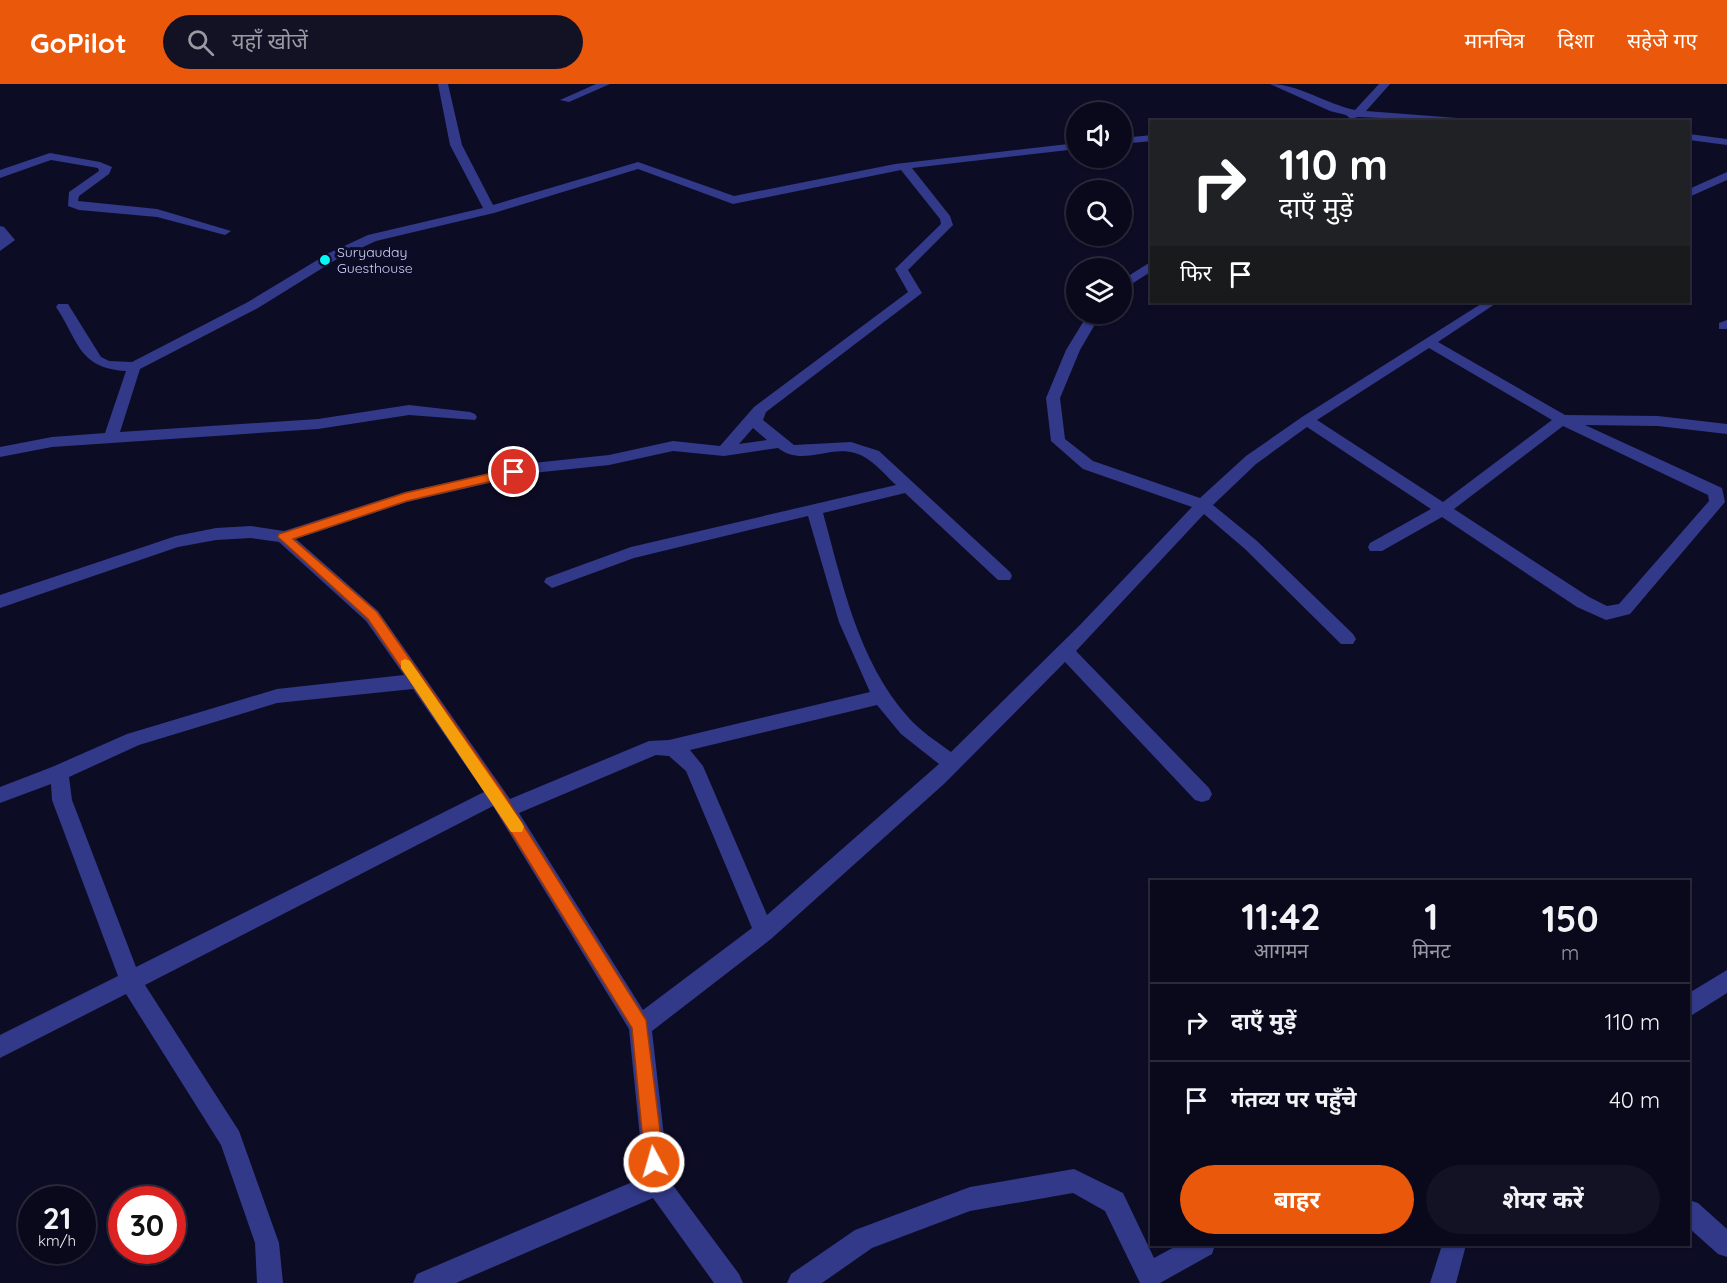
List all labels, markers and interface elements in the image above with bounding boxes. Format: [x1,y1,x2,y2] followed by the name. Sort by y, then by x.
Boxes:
[163,15,583,69] search box
[30,25,127,60] text: GoPilot
[184,26,217,59] icon: search
[232,27,308,55] text: यहाँ खोजें
[1465,27,1525,53] text: मानचित्र
[1558,27,1594,53] text: दिशा
[1627,27,1697,53] text: सहेजे गए
[1066,102,1132,324] map controls
[1066,102,1132,168] button: sound
[1279,138,1388,191] text: 110 m
[1180,144,1258,222] icon: right
[1066,180,1132,246] button: search
[1279,190,1353,224] text: दाएँ मुड़ें
[337,243,413,277] place label: Suryauday Guesthouse
[318,253,332,267] marker: Suryauday Guesthouse
[1066,258,1132,324] button: layers
[1224,258,1257,291] icon: arrive
[1180,259,1212,287] text: फिर
[488,446,539,497] pin
[497,455,530,488] icon: arrive
[1241,894,1321,939] text: 11:42
[1424,894,1438,939] text: 1
[1542,896,1599,941] text: 150
[1254,938,1308,963] text: आगमन
[1412,938,1450,963] text: मिनट
[1561,940,1579,965] text: m
[1180,1006,1213,1039] icon: right
[1231,1007,1296,1035] text: दाएँ मुड़ें
[1605,1008,1660,1036] text: 110 m
[1180,1084,1213,1117] icon: arrive
[1231,1085,1356,1113] text: गंतव्य पर पहुँचे
[1609,1086,1660,1114] text: 40 m
[622,1130,686,1194] position arrow
[1180,1165,1414,1234] button: बाहर
[1426,1165,1660,1234] button: शेयर करें
[108,1186,186,1264] speed limit sign: 30
[43,1199,71,1237] text: 21
[38,1231,76,1250] text: km/h

